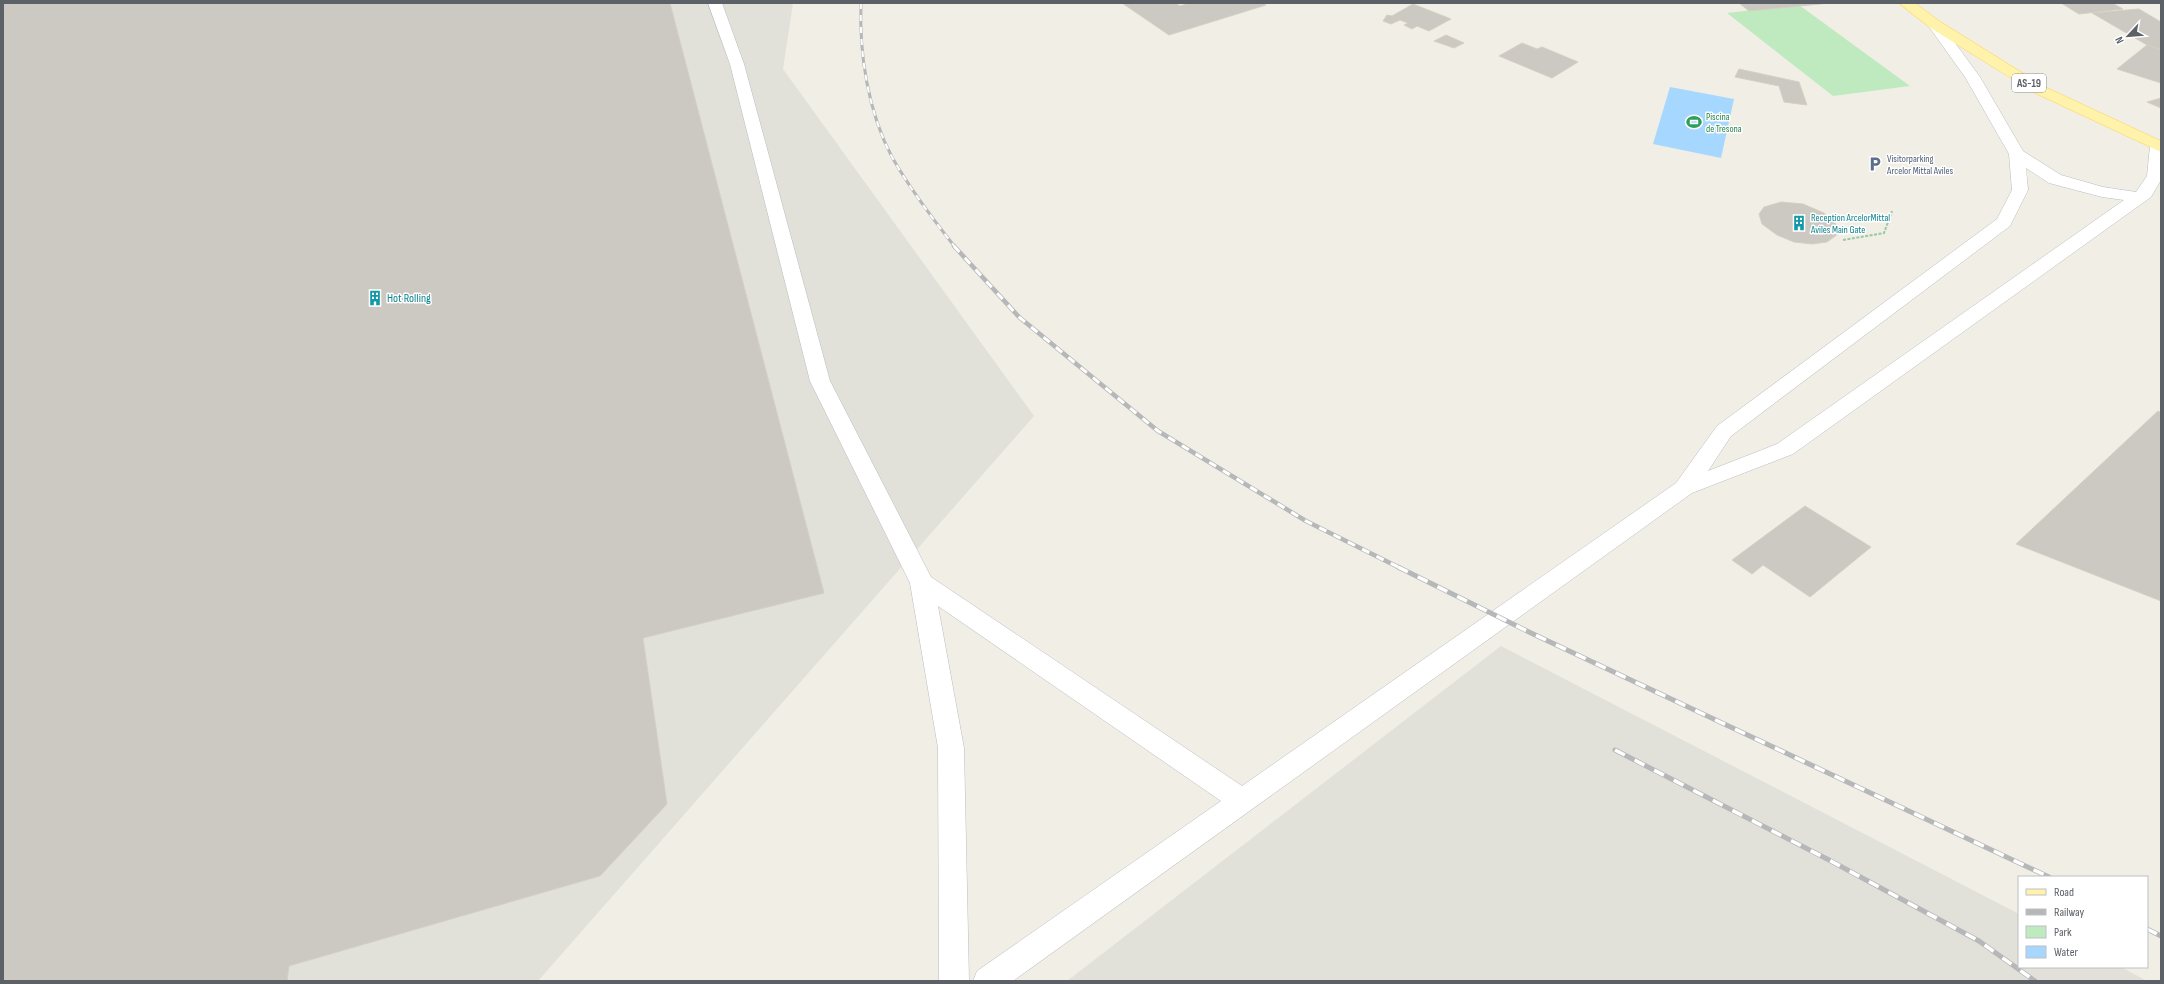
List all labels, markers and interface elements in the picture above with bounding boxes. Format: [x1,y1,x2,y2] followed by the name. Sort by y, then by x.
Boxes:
[2108,16,2148,56] north arrow
[2112,35,2127,46] text: N
[2012,74,2046,92] road number: AS-19
[1706,111,1742,135] place label: Piscina de Tresona
[1685,113,1703,131] sports icon: Piscina de Tresona
[1886,153,1954,177] place label: Visitorparking Arcelor Mittal Aviles
[1866,155,1884,173] parking icon: Visitorparking Arcelor Mittal Aviles
[1810,212,1890,236] place label: Reception ArcelorMittal Aviles Main Gate
[1790,214,1808,232] building icon: Reception ArcelorMittal Aviles Main Gate
[366,289,384,307] building icon: Hot Rolling
[387,291,431,306] place label: Hot Rolling
[2018,876,2148,968] legend
[2054,885,2074,900] text: Road
[2054,905,2085,920] text: Railway
[2054,925,2072,940] text: Park
[2054,945,2078,960] text: Water

